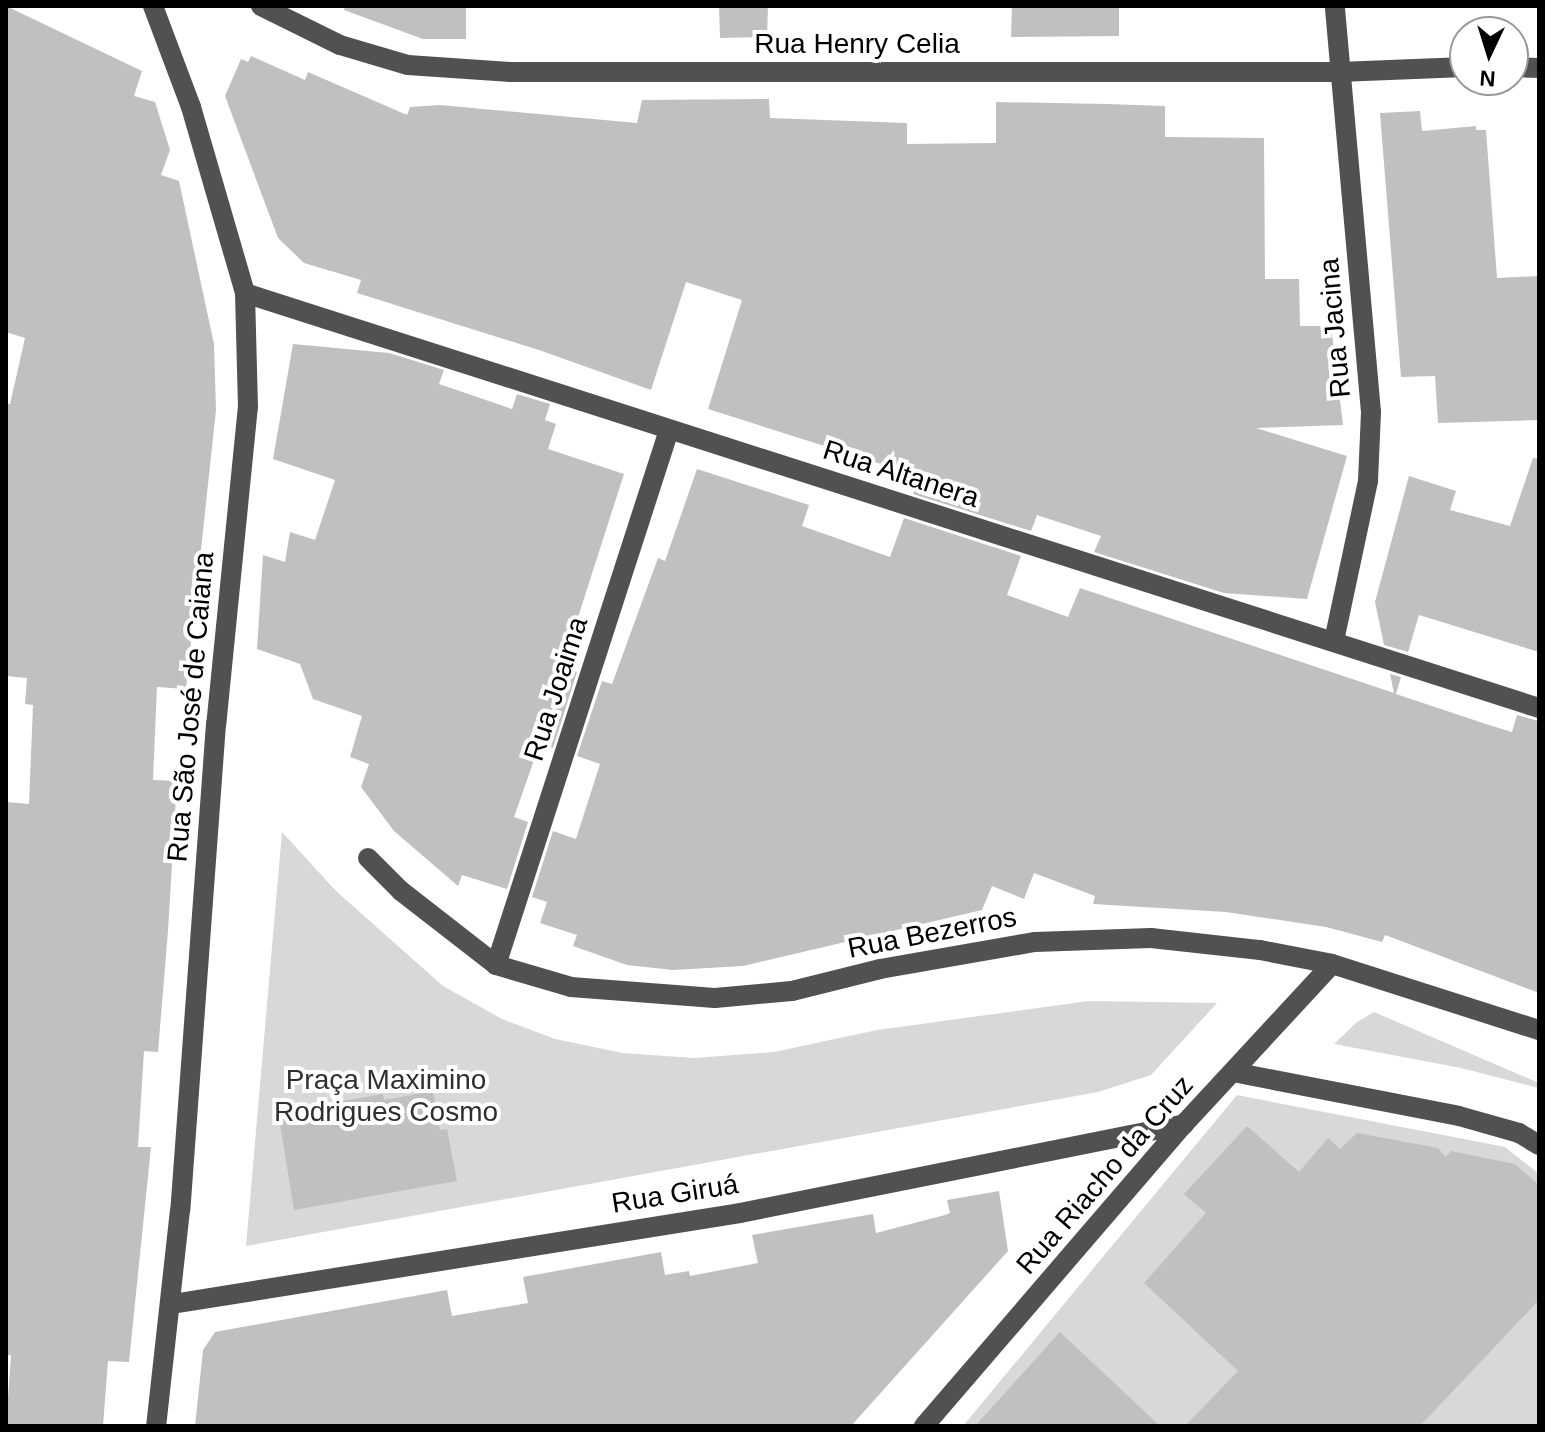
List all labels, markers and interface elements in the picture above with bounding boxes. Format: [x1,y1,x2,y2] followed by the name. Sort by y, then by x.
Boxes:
[1449,16,1529,96] north arrow
[754,27,960,61] street label: Rua Henry Celia
[1479,65,1496,91] text: N
[1312,257,1358,399] street label: Rua Jacina
[818,433,984,515] street label: Rua Altanera
[161,550,221,864] street label: Rua São José de Caiana
[517,613,595,765] street label: Rua Joaima
[845,900,1019,966] street label: Rua Bezerros
[274,1063,498,1129] park label: Praça Maximino Rodrigues Cosmo
[1010,1069,1200,1281] street label: Rua Riacho da Cruz
[609,1167,741,1221] street label: Rua Giruá

